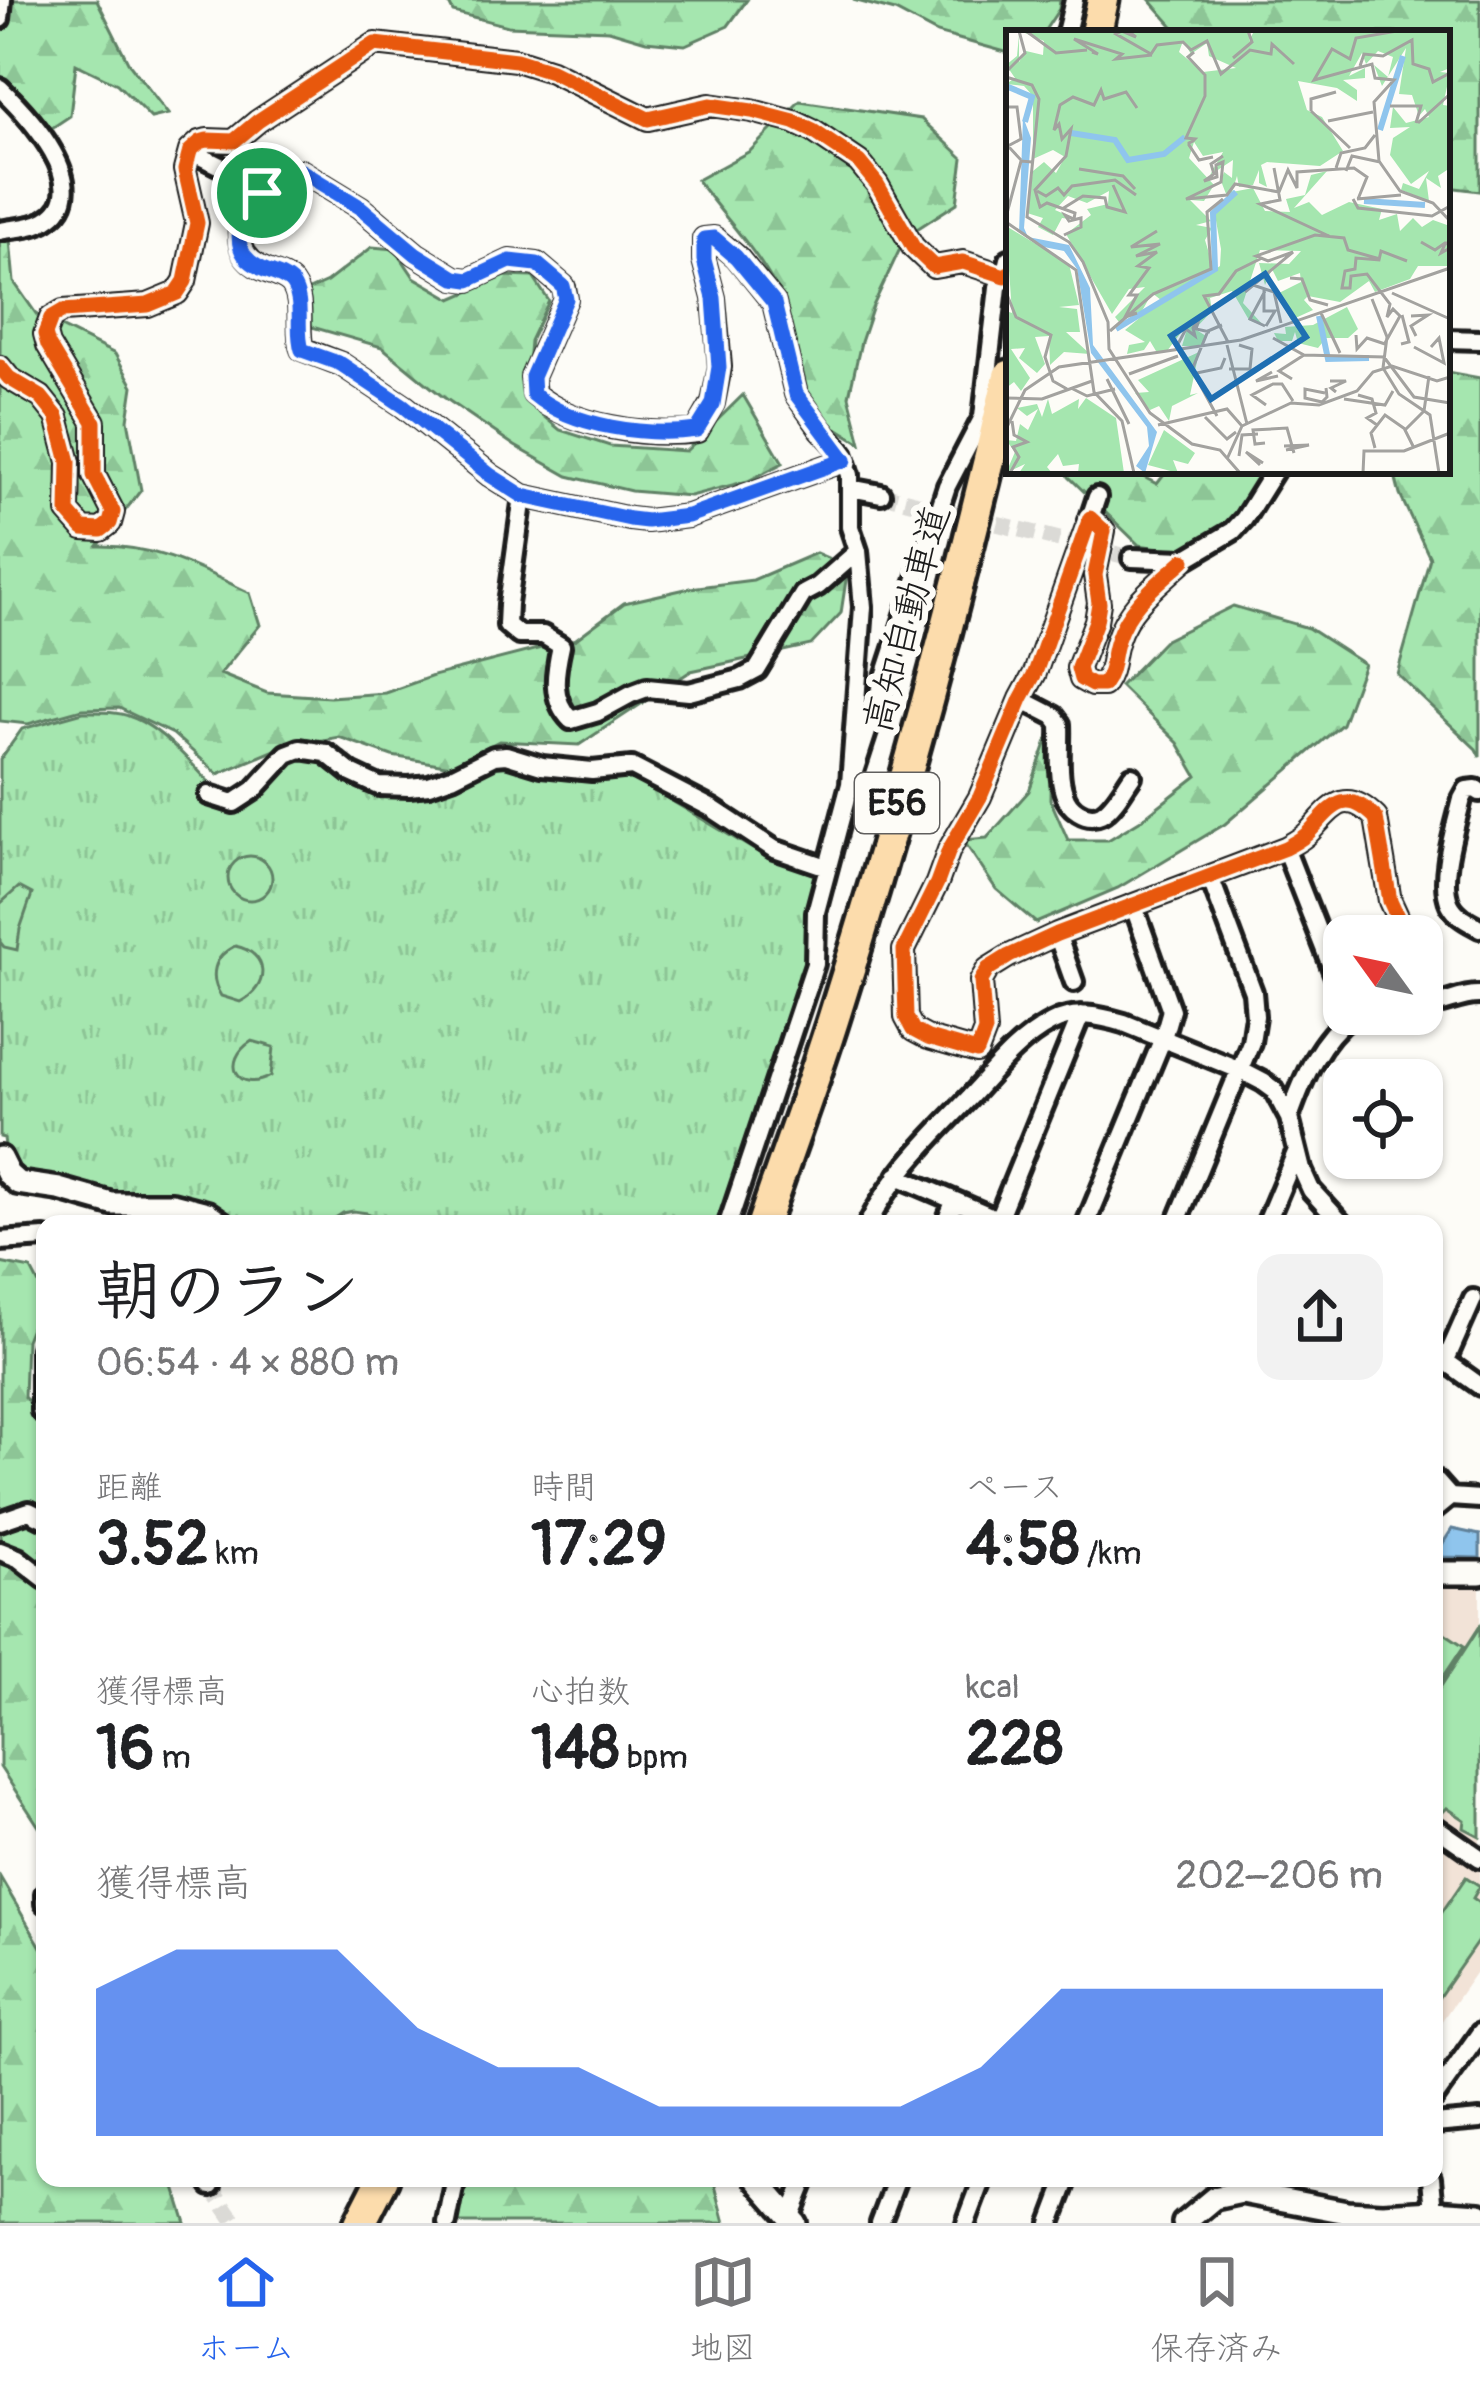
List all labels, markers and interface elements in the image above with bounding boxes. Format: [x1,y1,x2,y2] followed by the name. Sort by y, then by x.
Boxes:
[1006,30,1450,474] inset map
[211,142,313,244] pin
[229,160,295,226] icon: arrive
[853,500,961,738] street label: 高知自動車道
[855,773,939,833] road number: E56
[1323,915,1443,1035] north arrow
[1323,915,1443,1179] map controls
[1323,1059,1443,1179] button: locate
[96,1251,360,1334] text: 朝のラン
[1257,1254,1383,1380] button: share
[96,1338,399,1387] text: 06:54 · 4 × 880 m
[96,1467,162,1508] text: 距離
[531,1467,597,1508] text: 時間
[966,1467,1063,1508] text: ペース
[96,1508,209,1583] text: 3.52
[531,1508,667,1583] text: 17:29
[966,1508,1080,1583] text: 4:58
[209,1533,259,1574] text: km
[1080,1533,1142,1574] text: /km
[966,1667,1020,1708] text: kcal
[96,1671,228,1712] text: 獲得標高
[531,1671,630,1712] text: 心拍数
[966,1708,1063,1783] text: 228
[96,1712,154,1787] text: 16
[531,1712,620,1787] text: 148
[154,1737,191,1778] text: m
[620,1737,688,1778] text: bpm
[1176,1851,1383,1900] text: 202–206 m
[96,1859,252,1908] text: 獲得標高
[197,2249,295,2369] tab: ホーム
[690,2249,756,2369] tab: 地図
[1151,2249,1283,2369] tab: 保存済み

